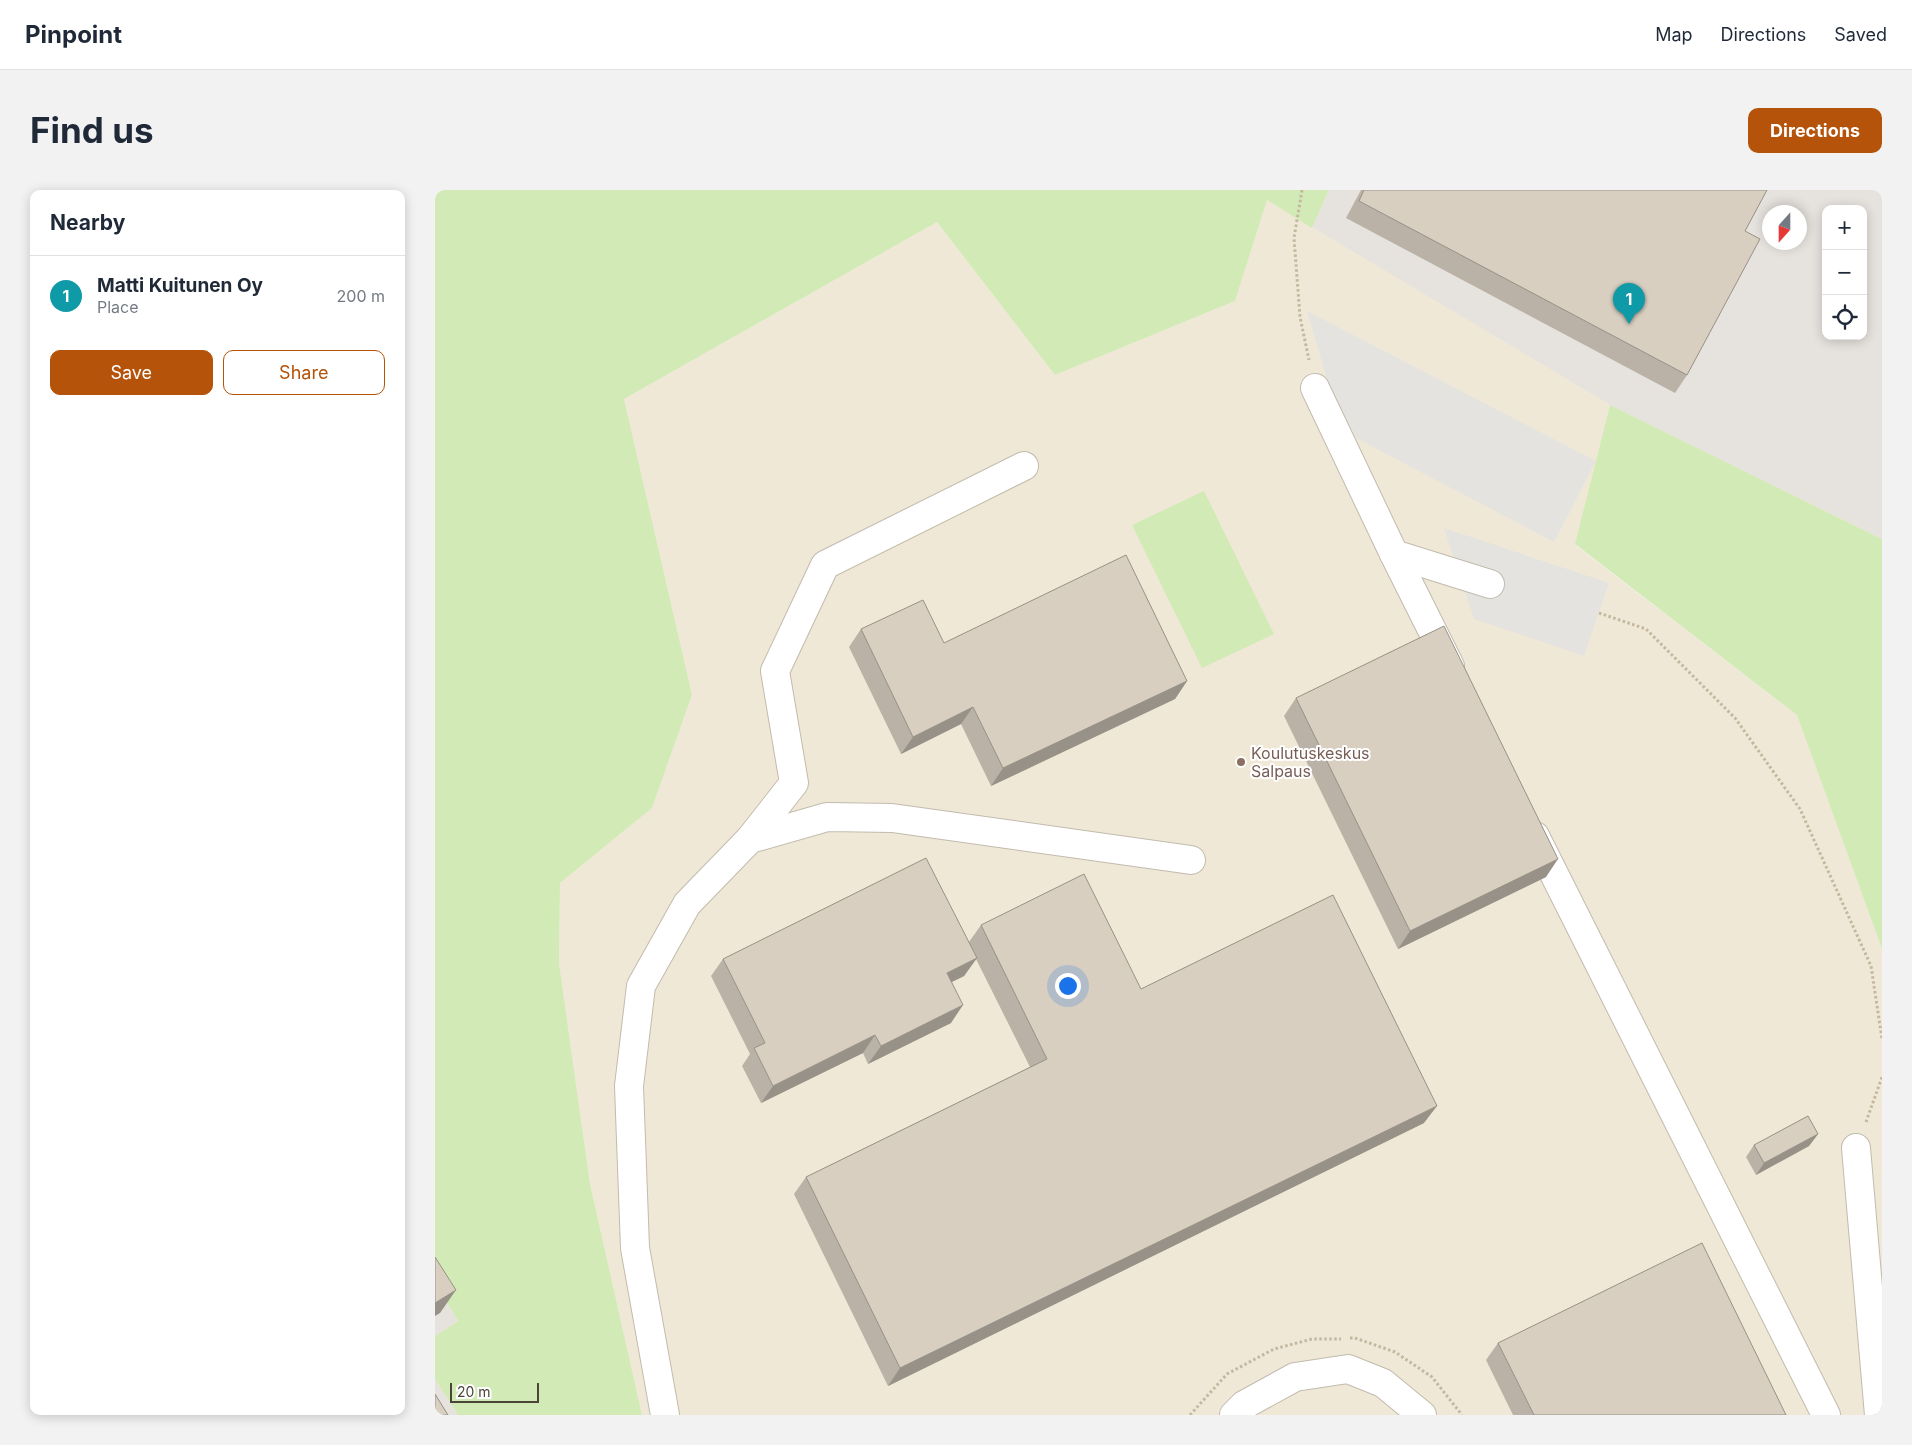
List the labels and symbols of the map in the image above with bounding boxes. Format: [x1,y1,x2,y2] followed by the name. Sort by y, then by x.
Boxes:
[1762,205,1807,250] north arrow
[1613,283,1645,324] pin: 1
[1251,743,1370,781] place label: Koulutuskeskus Salpaus
[1235,756,1247,768] marker: Koulutuskeskus Salpaus
[1055,973,1081,999] your location
[450,1380,539,1403] scale bar

